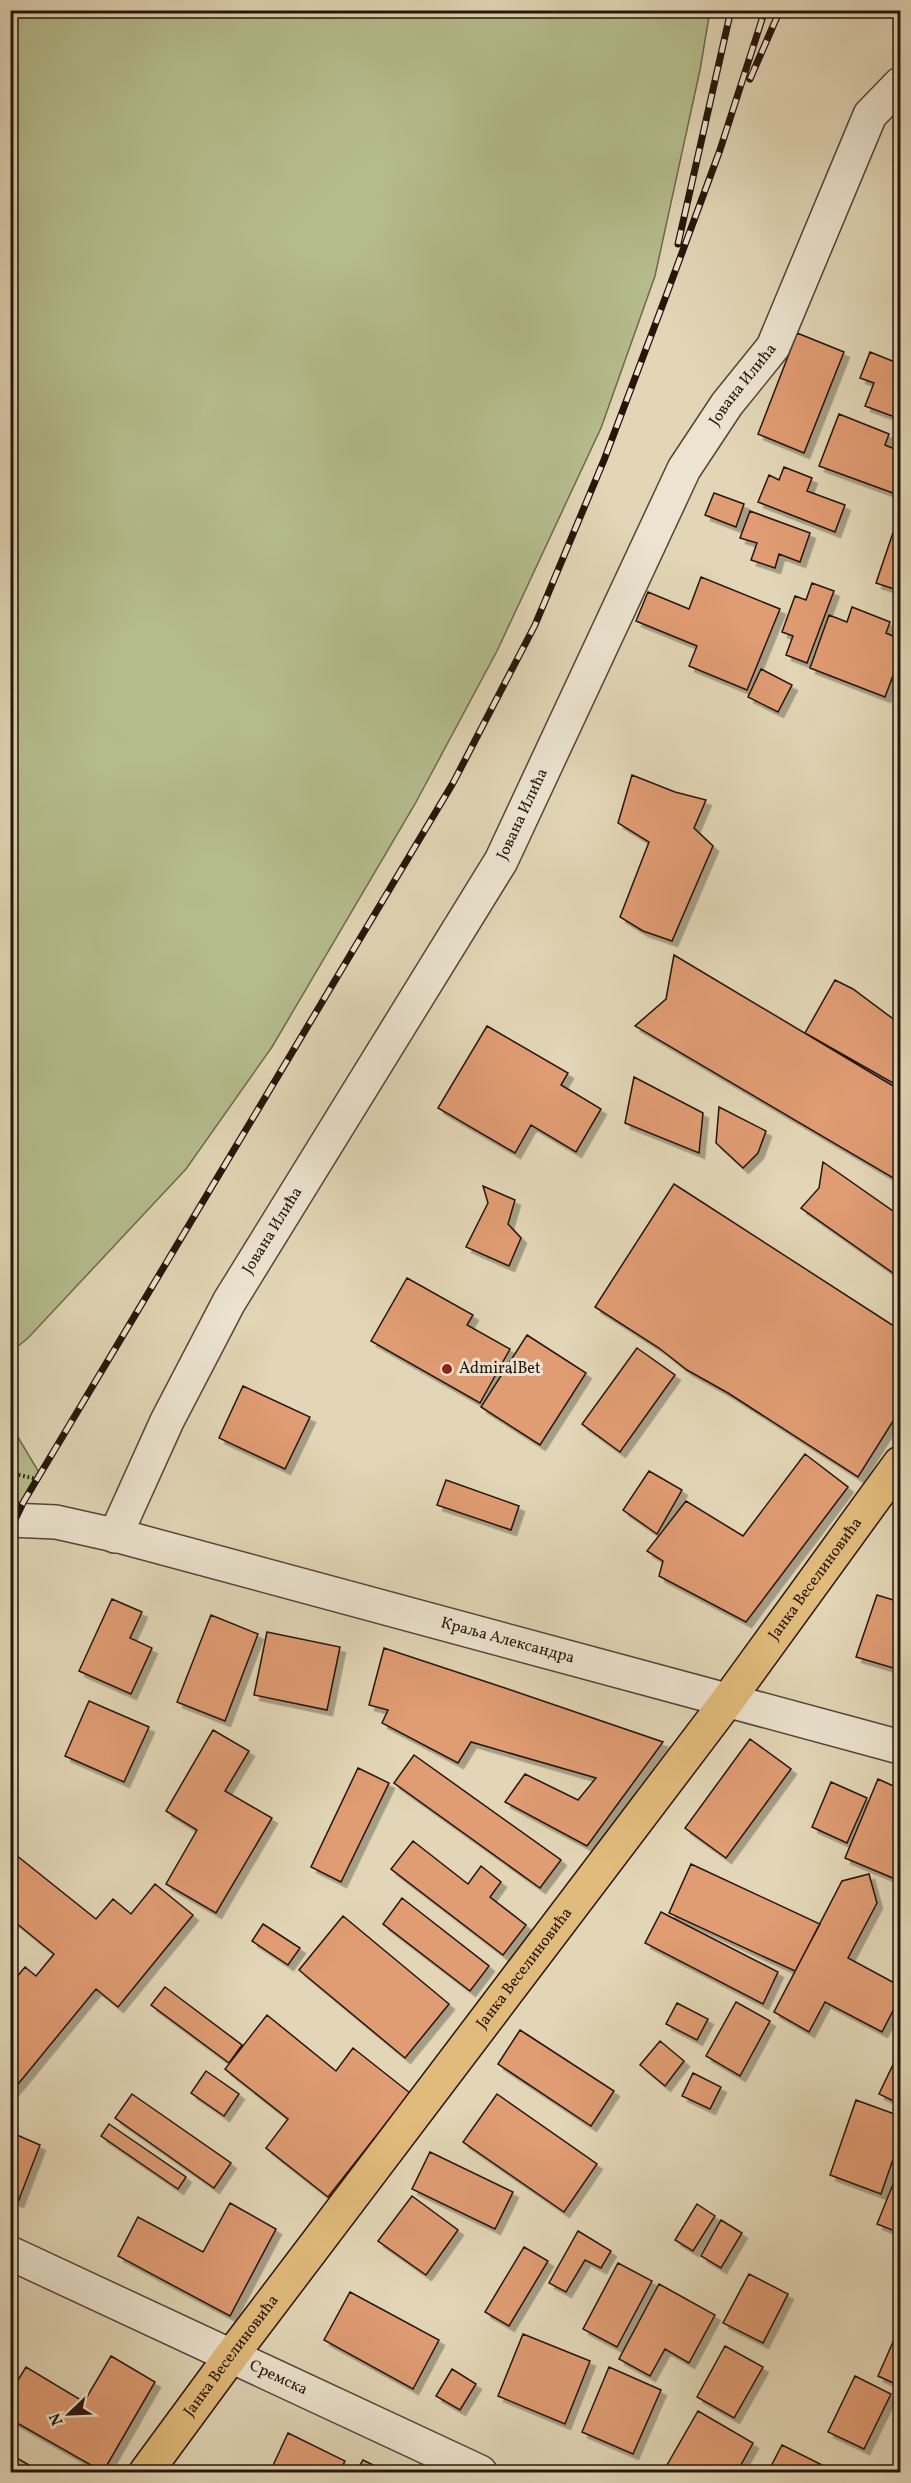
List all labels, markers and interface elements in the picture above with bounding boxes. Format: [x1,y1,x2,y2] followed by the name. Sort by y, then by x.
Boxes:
[704,339,782,431] street label: Јована Илића
[492,765,554,864] street label: Јована Илића
[238,1183,308,1279] street label: Јована Илића
[459,1358,541,1380] place label: AdmiralBet
[440,1362,454,1376] marker: AdmiralBet
[764,1513,868,1645] street label: Јанка Веселиновића
[438,1612,577,1670] street label: Краља Александра
[471,1903,578,2034] street label: Јанка Веселиновића
[179,2291,284,2422] street label: Јанка Веселиновића
[246,2355,311,2401] street label: Сремска
[39,2384,99,2444] north arrow
[44,2409,69,2429] text: N

